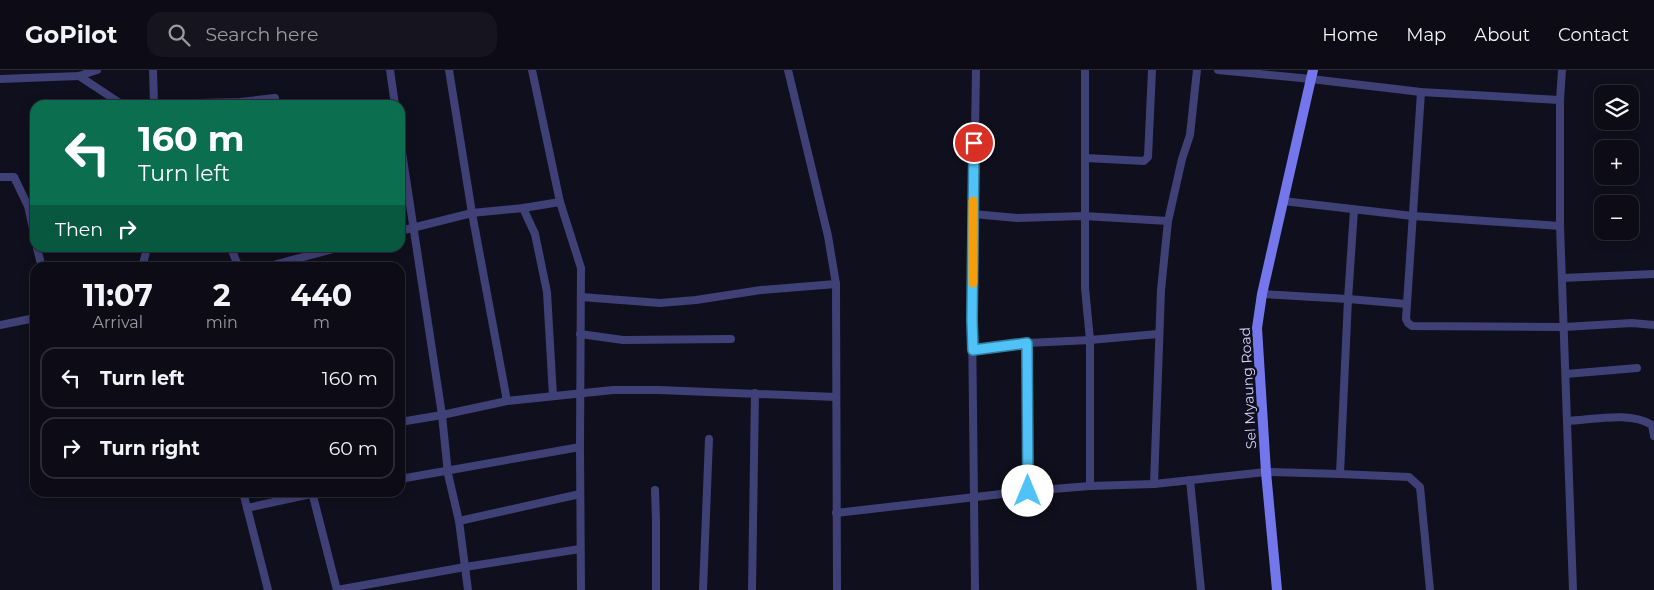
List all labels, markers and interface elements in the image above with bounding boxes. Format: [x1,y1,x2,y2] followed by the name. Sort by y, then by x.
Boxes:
[147,12,497,57] search box
[25,20,117,49] text: GoPilot
[165,21,193,49] icon: search
[205,23,318,46] text: Search here
[1322,24,1378,46] text: Home
[1406,24,1446,46] text: Map
[1474,24,1530,46] text: About
[1558,24,1629,46] text: Contact
[1594,85,1639,240] map controls
[1594,85,1639,130] button: layers
[138,117,244,160] text: 160 m
[55,120,120,185] icon: left
[953,122,995,164] pin
[960,129,988,157] icon: arrive
[1594,140,1639,185] button: +
[138,160,230,187] text: Turn left
[1594,195,1639,240] button: −
[113,215,141,243] icon: right
[55,218,103,241] text: Then
[83,277,153,314] text: 11:07
[213,277,231,314] text: 2
[291,277,352,314] text: 440
[93,313,143,332] text: Arrival
[206,313,238,332] text: min
[313,313,330,332] text: m
[1236,327,1260,449] street label: Sel Myaung Road
[57,364,85,392] icon: left
[100,367,185,390] text: Turn left
[322,367,378,390] text: 160 m
[57,434,85,462] icon: right
[100,437,200,460] text: Turn right
[329,437,378,460] text: 60 m
[1001,464,1053,516] position arrow

